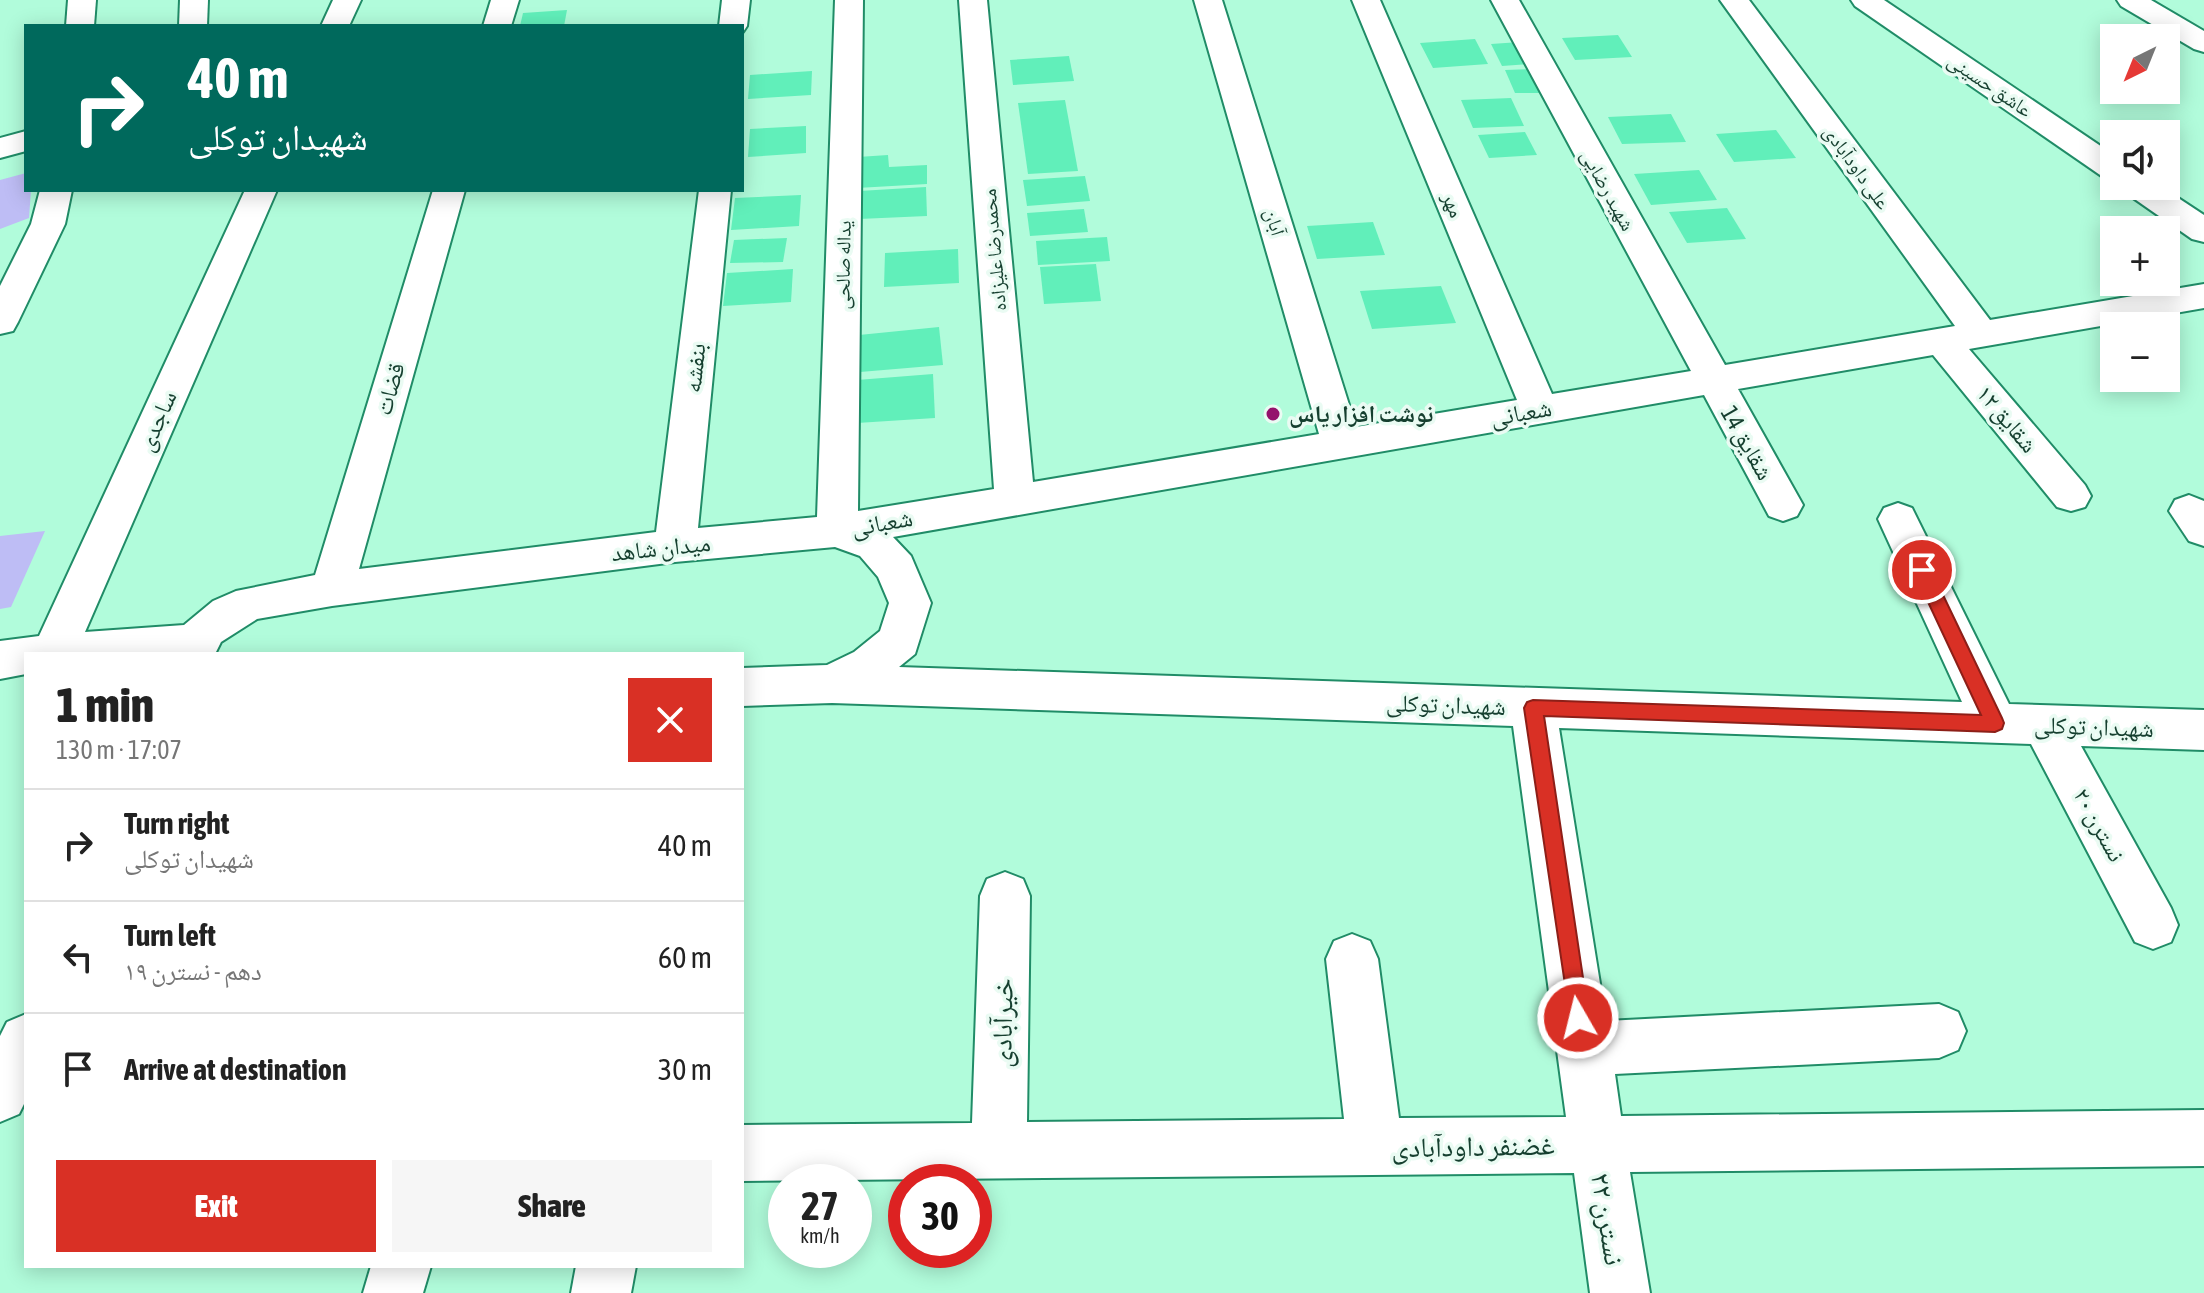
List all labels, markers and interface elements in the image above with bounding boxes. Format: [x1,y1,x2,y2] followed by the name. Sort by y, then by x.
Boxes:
[2100,24,2180,104] north arrow
[2100,24,2180,392] map controls
[188,46,289,110] text: 40 m
[1943,48,2037,122] street label: عاشق حسینی
[56,56,160,160] icon: right
[188,116,368,158] text: شهیدان توکلی
[1818,120,1896,214] street label: علی داودآبادی
[2100,120,2180,200] button: sound
[1576,145,1640,235] street label: شهید رضایی
[977,188,1011,312] street label: محمدرضا علیزاده
[1437,188,1469,221] street label: مهر
[1260,206,1291,239] street label: آبان
[2100,216,2180,296] button: +
[830,220,856,310] street label: یداله صالحی
[2100,312,2180,392] button: −
[678,342,711,394] street label: بنفشه
[369,359,410,418] street label: قضات
[1971,379,2043,459] street label: شقایق ۱۲
[131,386,183,456] street label: ساجدی
[1488,394,1554,432] street label: شعبانی
[1289,400,1433,428] place label: نوشت افزار یاس
[1715,401,1779,485] street label: شقایق 14
[1264,405,1282,423] marker: نوشت افزار یاس
[849,504,915,542] street label: شعبانی
[610,529,712,567] street label: میدان شاهد
[1888,536,1956,604] pin
[1900,548,1944,592] icon: arrive
[56,677,154,732] text: 1 min
[628,678,712,762] button: close
[1386,689,1506,721] street label: شهیدان توکلی
[2034,711,2154,743] street label: شهیدان توکلی
[56,735,182,765] text: 130 m · 17:07
[2067,783,2131,867] street label: نسترن ۲۰
[124,806,230,840] text: Turn right
[56,823,100,867] icon: right
[658,828,712,862] text: 40 m
[124,844,254,874] text: شهیدان توکلی
[124,918,216,952] text: Turn left
[56,935,100,979] icon: left
[658,940,712,974] text: 60 m
[124,956,262,986] text: دهم - نسترن ۱۹
[1536,976,1620,1060] position arrow
[985,978,1020,1068] street label: خیرآبادی
[56,1047,100,1091] icon: arrive
[124,1052,346,1086] text: Arrive at destination
[658,1052,712,1086] text: 30 m
[1391,1129,1555,1164] street label: غضنفر داودآبادی
[56,1160,376,1252] button: Exit
[392,1160,712,1252] button: Share
[888,1164,992,1268] speed limit sign: 30
[1584,1171,1631,1268] street label: نسترن ۲۲
[801,1183,839,1228] text: 27
[800,1224,840,1247] text: km/h

